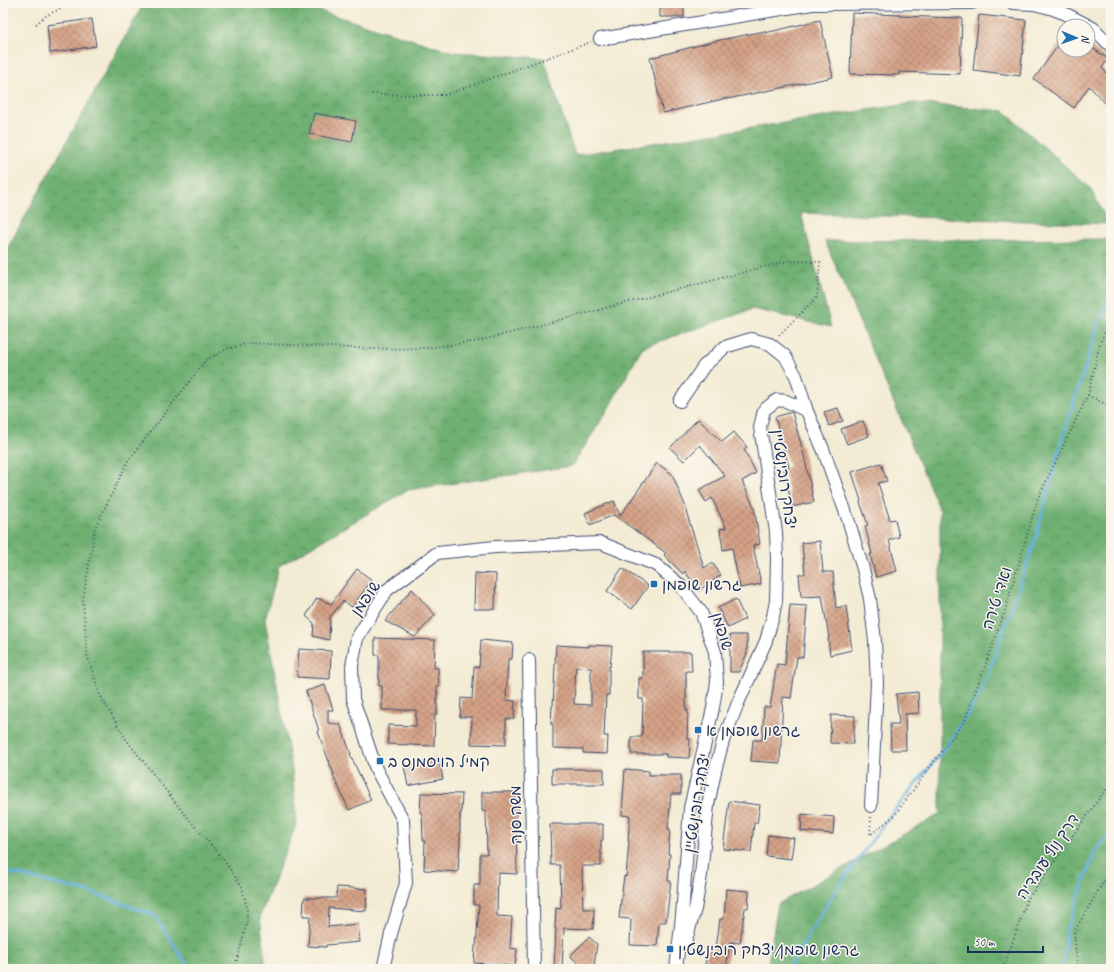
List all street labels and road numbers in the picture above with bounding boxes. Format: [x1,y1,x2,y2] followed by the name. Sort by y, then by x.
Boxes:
[767,428,801,530] street label: יצחק רובינשטיין
[977,564,1017,632] street label: ואדי טירה
[347,577,385,620] street label: שופמן
[707,610,737,653] street label: שופמן
[679,752,715,854] street label: יצחק רובינשטיין
[505,785,527,845] street label: משה סנה
[1012,810,1084,903] street label: דרך נוף עובדיה

